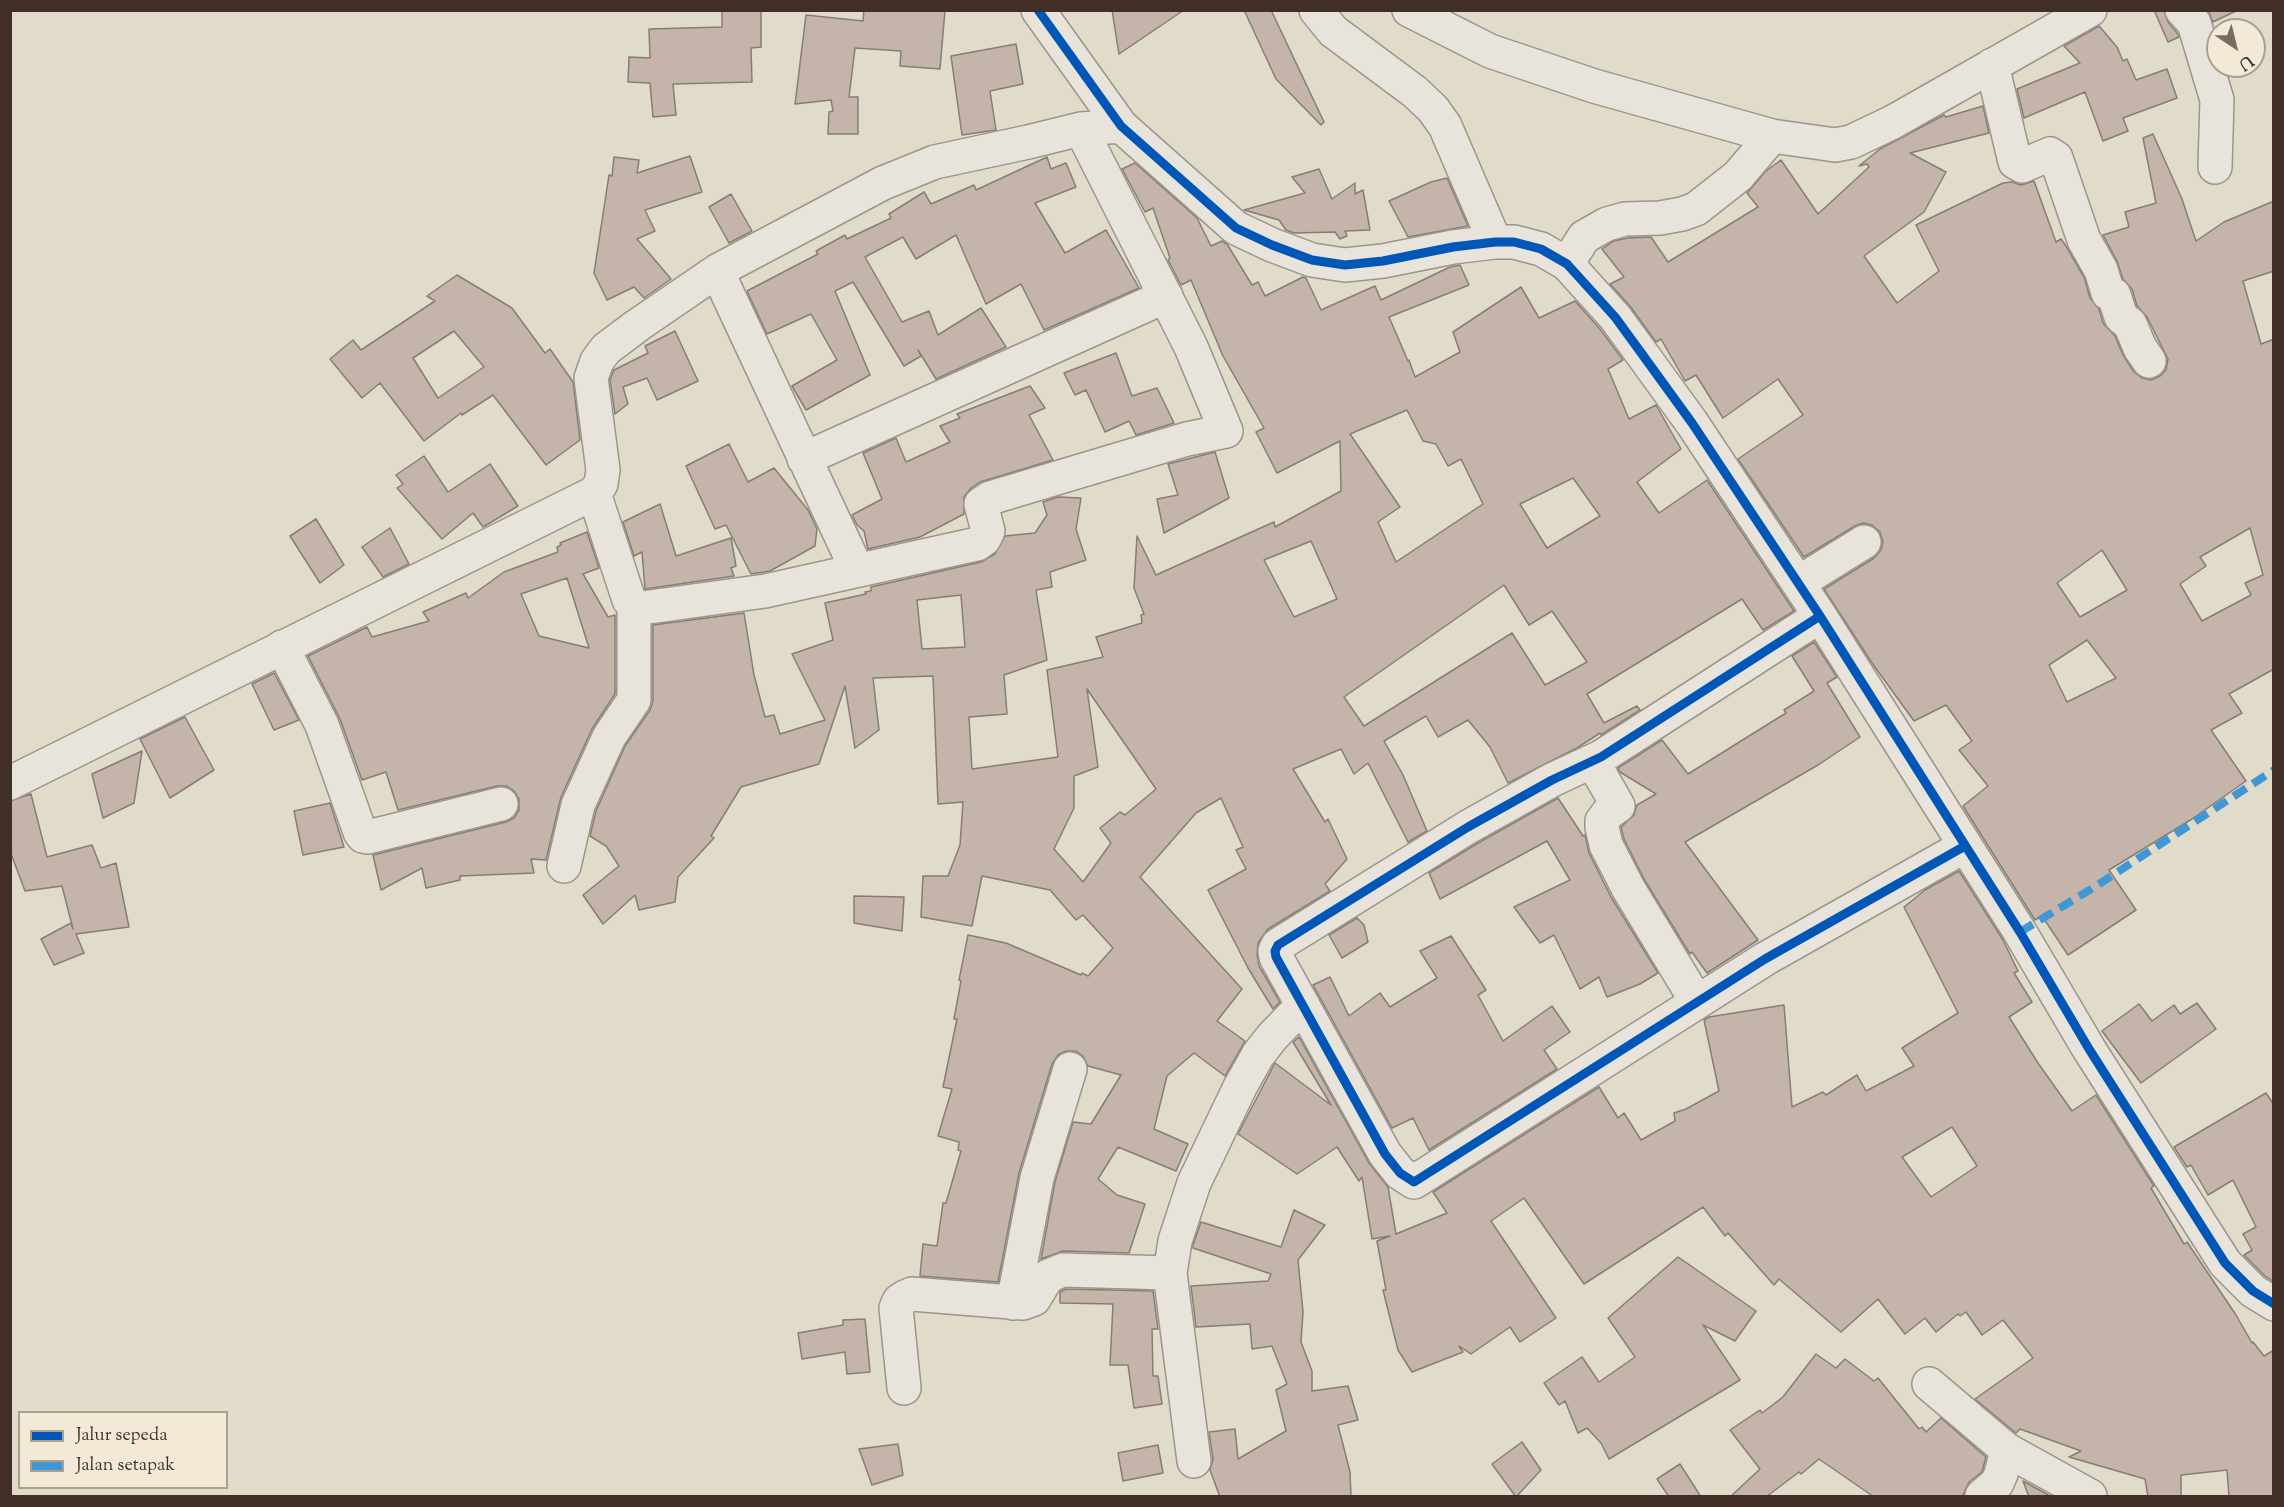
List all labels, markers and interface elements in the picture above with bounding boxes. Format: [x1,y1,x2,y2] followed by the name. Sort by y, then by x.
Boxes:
[2206,18,2266,78] north arrow
[2234,48,2257,75] text: U
[18,1411,228,1489] legend
[76,1423,167,1449] text: Jalur sepeda
[76,1453,175,1479] text: Jalan setapak

